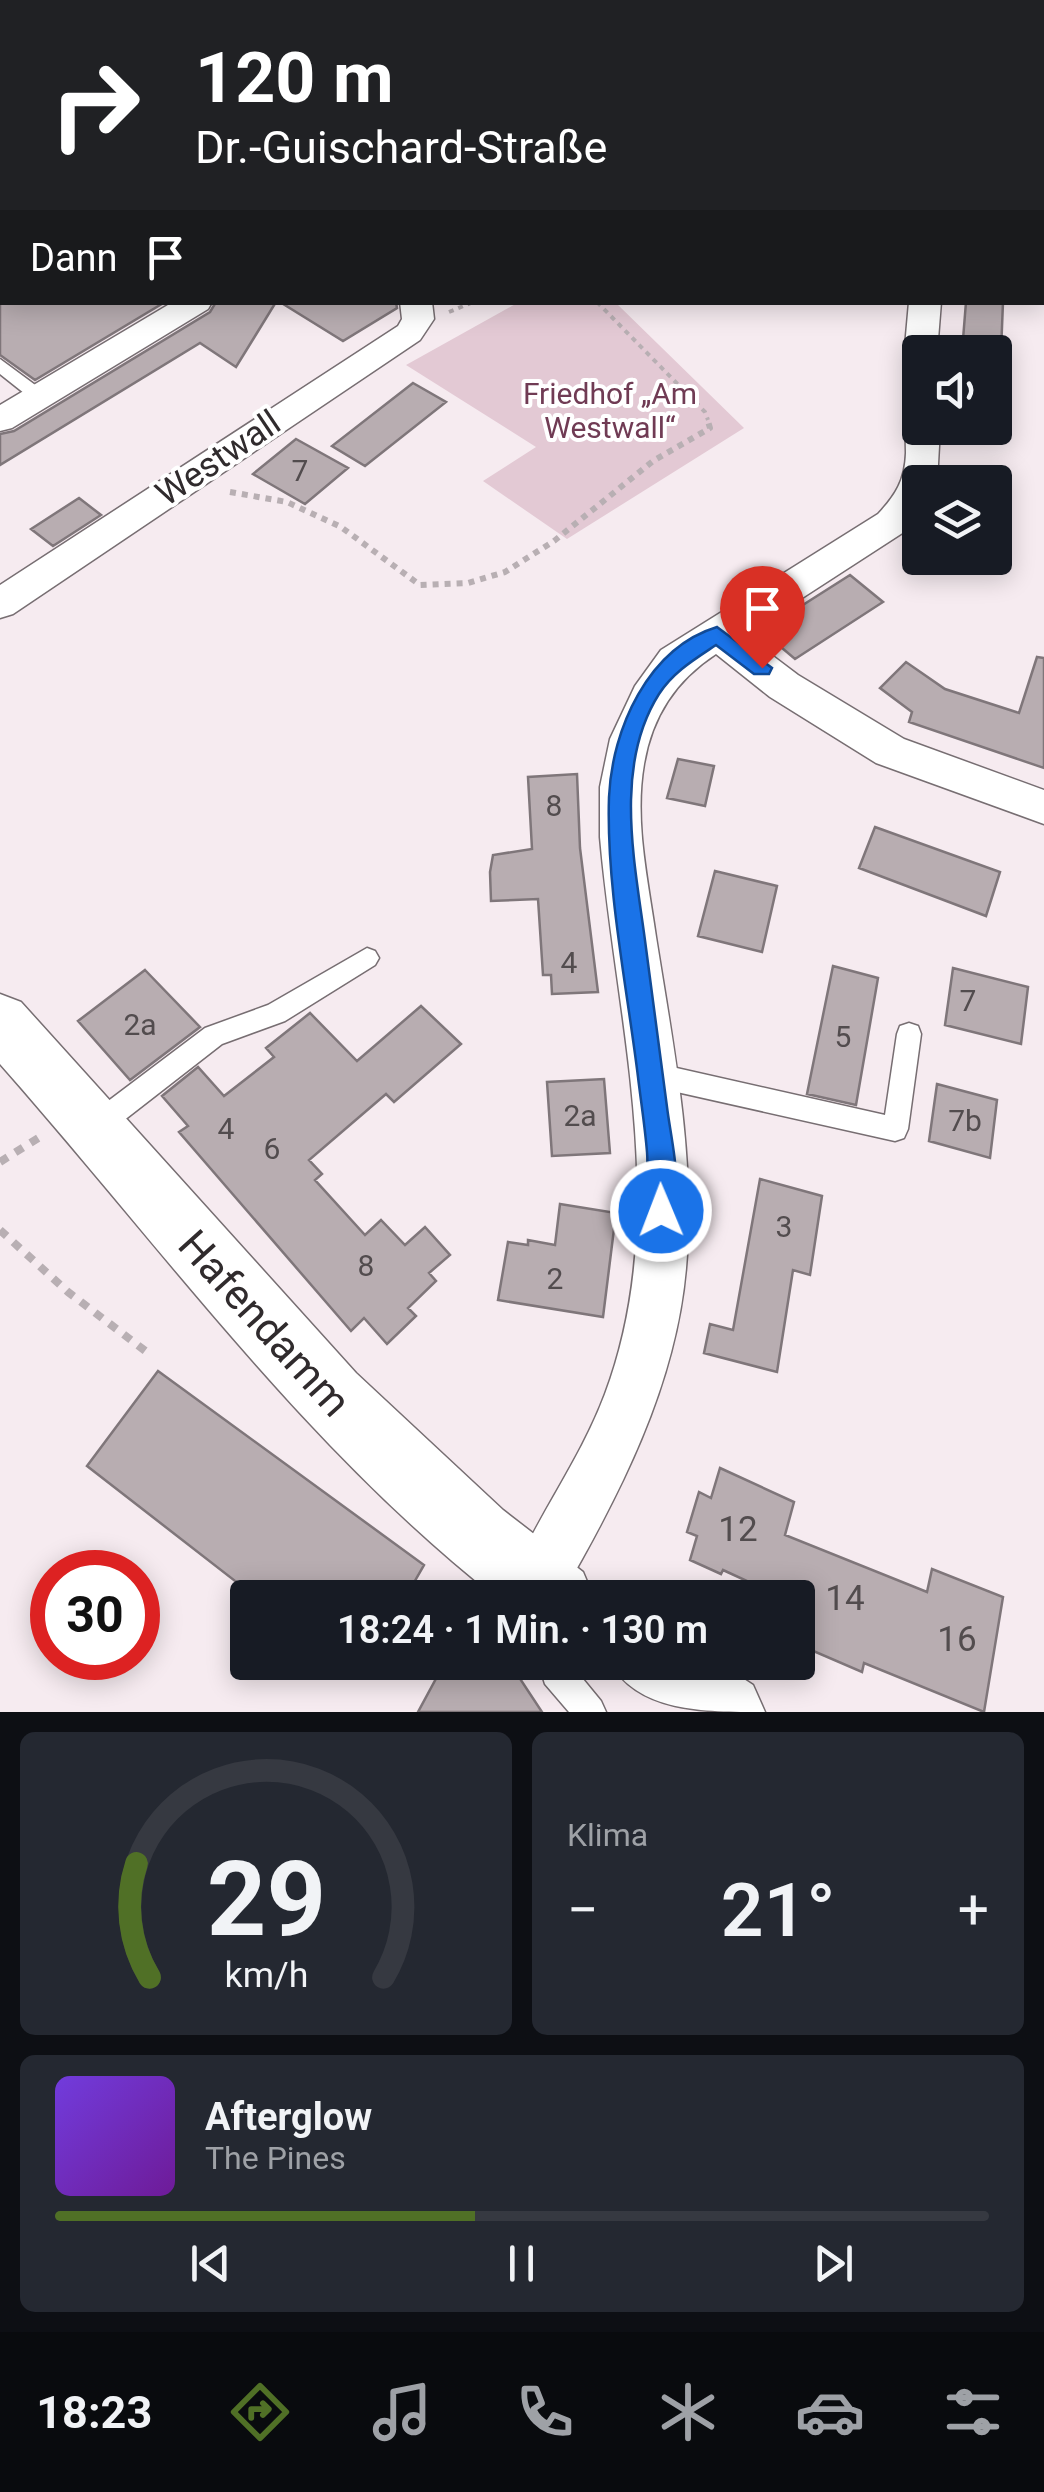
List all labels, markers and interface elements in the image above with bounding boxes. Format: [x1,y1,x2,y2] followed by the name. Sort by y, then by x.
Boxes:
[195,37,394,119] text: 120 m
[30,40,160,170] icon: right
[195,121,607,174] text: Dr.-Guischard-Straße
[138,230,193,285] icon: arrive
[30,236,118,280] text: Dann
[902,335,1012,575] map controls
[902,335,1012,445] button: sound
[523,376,697,445] park label: Friedhof „Am Westwall“
[148,402,288,515] street label: Westwall
[292,453,308,488] house number: 7
[902,465,1012,575] button: layers
[720,566,805,669] pin
[735,581,790,636] icon: arrive
[546,788,562,823] house number: 8
[561,945,578,980] house number: 4
[960,983,976,1018] house number: 7
[123,1007,157,1042] house number: 2a
[835,1019,851,1054] house number: 5
[563,1098,597,1133] house number: 2a
[948,1103,982,1138] house number: 7b
[218,1111,235,1146] house number: 4
[264,1131,280,1166] house number: 6
[609,1159,713,1263] position arrow
[776,1209,792,1244] house number: 3
[169,1221,361,1426] street label: Hafendamm
[358,1248,374,1283] house number: 8
[547,1261,563,1296] house number: 2
[718,1509,758,1550] house number: 12
[30,1550,160,1680] speed limit sign: 30
[825,1578,865,1619] house number: 14
[337,1608,708,1652] text: 18:24 · 1 Min. · 130 m
[937,1619,977,1660] house number: 16
[567,1816,648,1854] text: Klima
[206,1839,326,1960] text: 29
[721,1866,835,1954] text: 21°
[567,1878,598,1942] text: −
[958,1878,989,1942] text: +
[224,1954,308,1996] text: km/h
[205,2095,372,2139] text: Afterglow
[205,2139,346,2177] text: The Pines
[183,2236,238,2291] icon: previous
[494,2236,549,2291] icon: pause
[806,2236,861,2291] icon: next
[225,2377,295,2447] icon: directions
[367,2377,437,2447] icon: music
[510,2377,580,2447] icon: phone
[653,2377,723,2447] icon: climate
[795,2377,865,2447] icon: car
[938,2377,1008,2447] icon: filters
[36,2386,152,2439] text: 18:23

